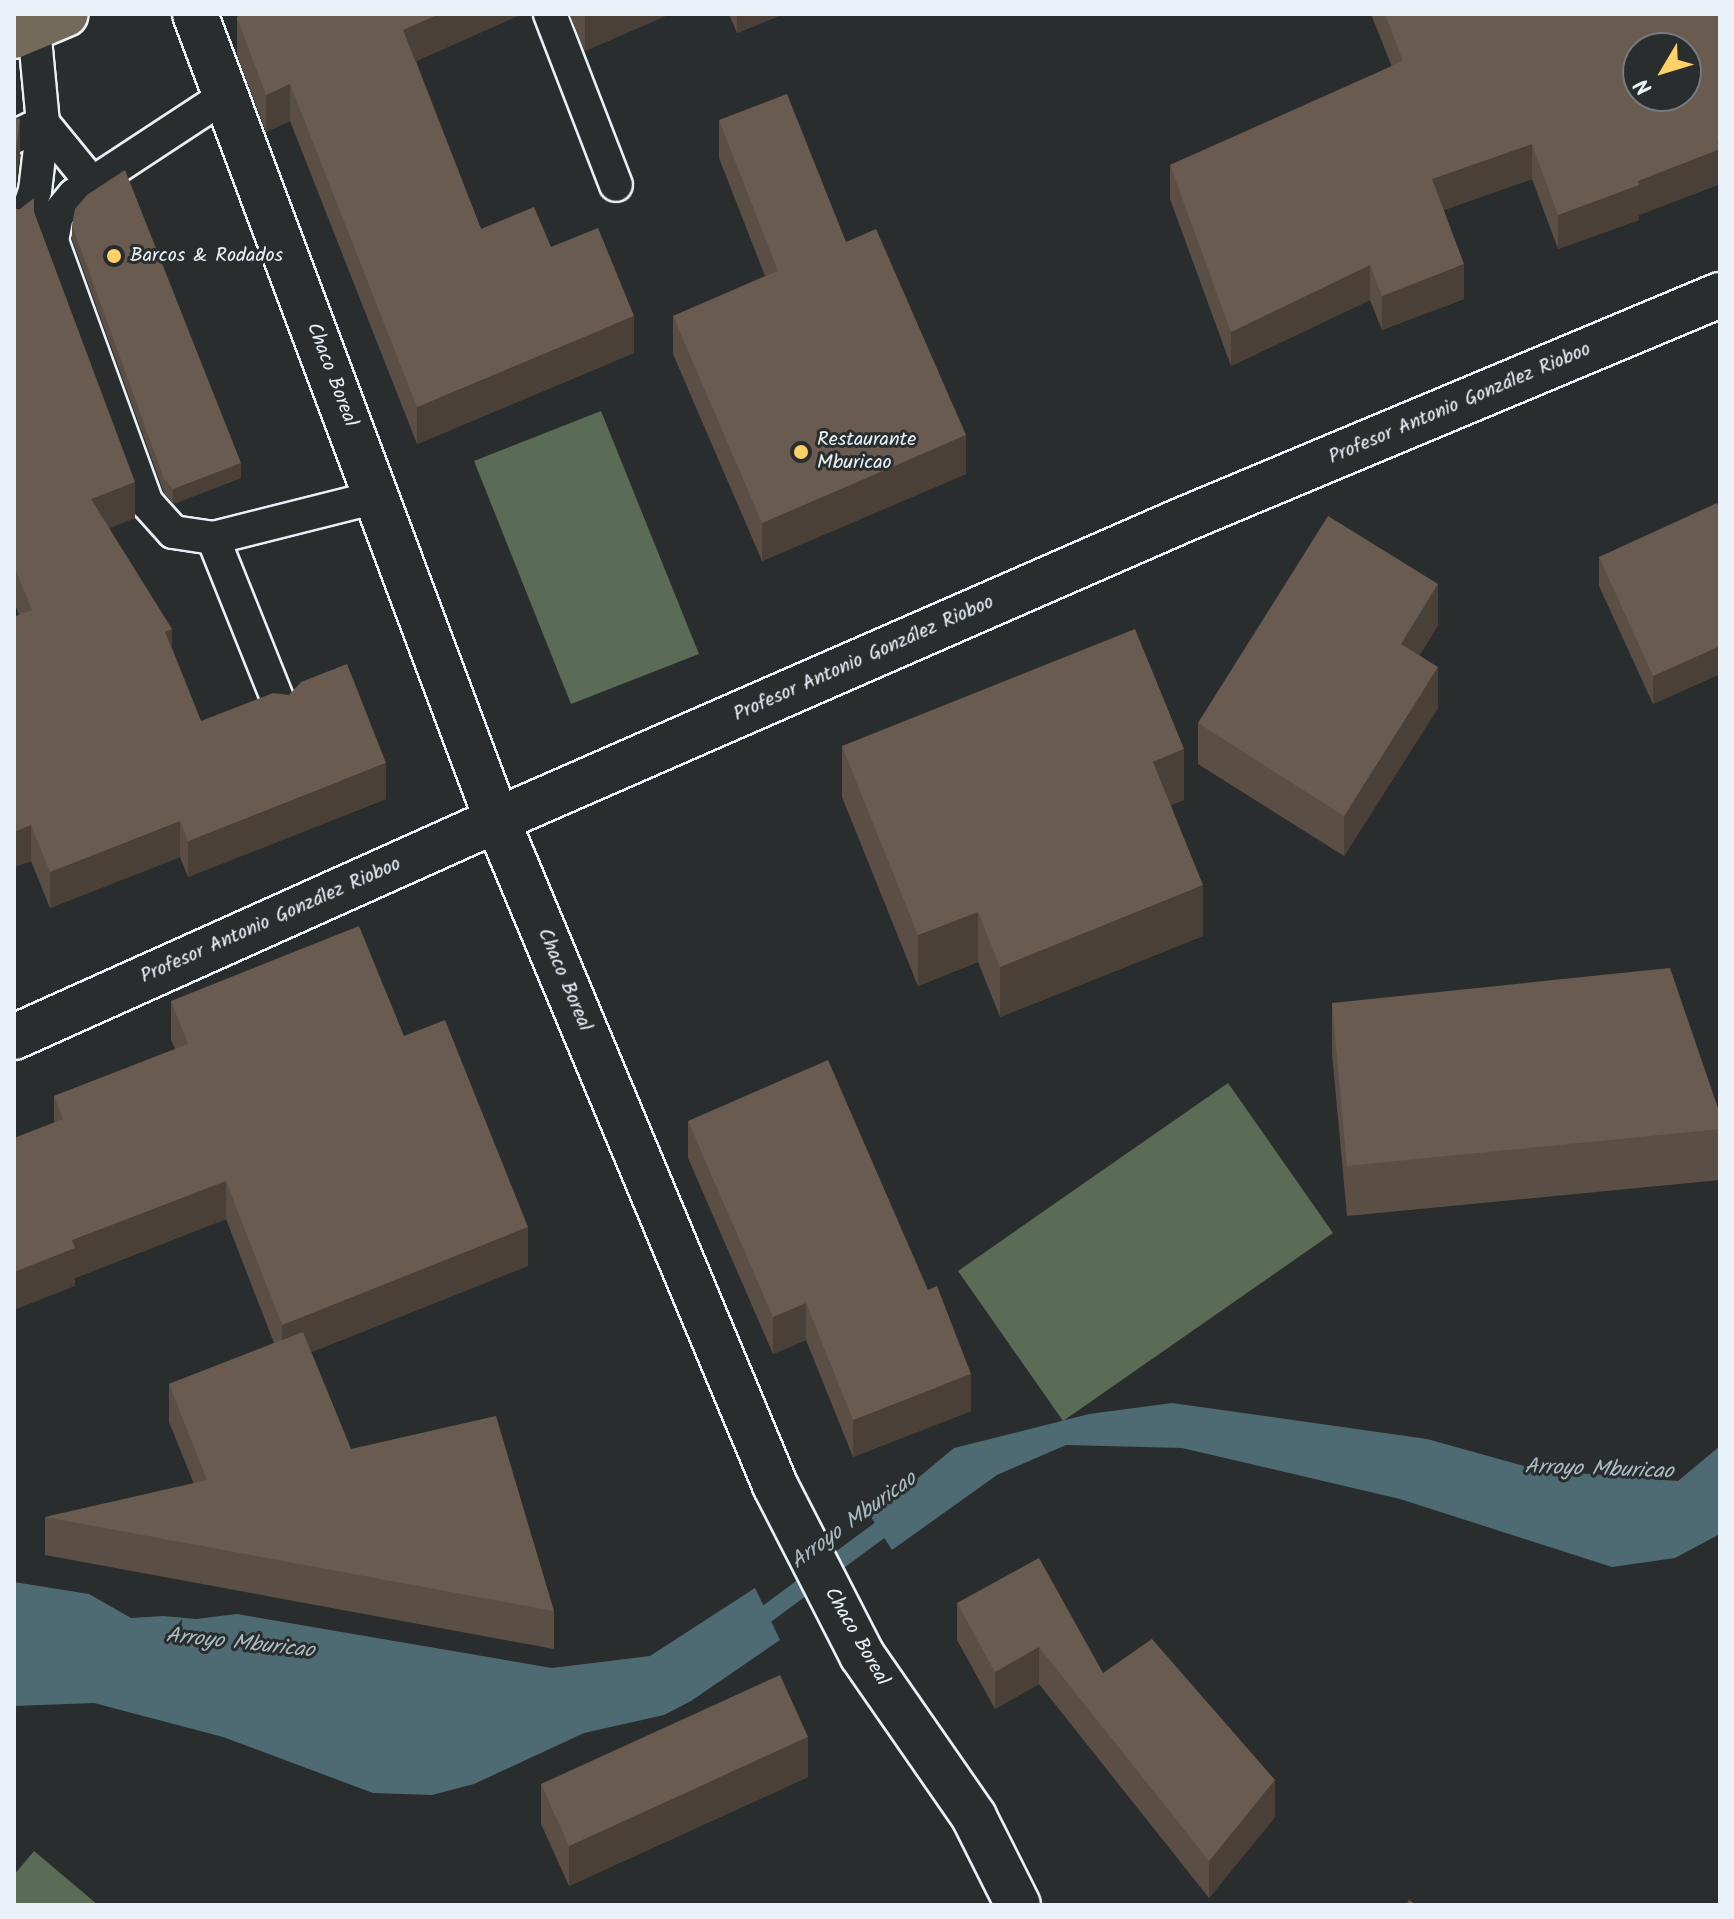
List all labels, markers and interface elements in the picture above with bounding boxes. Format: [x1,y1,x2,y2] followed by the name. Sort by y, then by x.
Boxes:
[1622,32,1702,112] north arrow
[1626,70,1662,102] text: N
[130,244,283,268] place label: Barcos & Rodados
[105,247,123,265] marker: Barcos & Rodados
[300,319,362,431] street label: Chaco Boreal
[1325,338,1595,470] street label: Profesor Antonio González Rioboo
[817,428,916,475] place label: Restaurante Mburicao
[792,443,810,461] marker: Restaurante Mburicao
[730,591,998,727] street label: Profesor Antonio González Rioboo
[137,853,405,989] street label: Profesor Antonio González Rioboo
[532,925,596,1035] street label: Chaco Boreal
[1524,1454,1674,1486] water label: Arroyo Mburicao
[786,1467,922,1575] water label: Arroyo Mburicao
[818,1583,894,1691] street label: Chaco Boreal
[164,1623,316,1665] water label: Arroyo Mburicao

